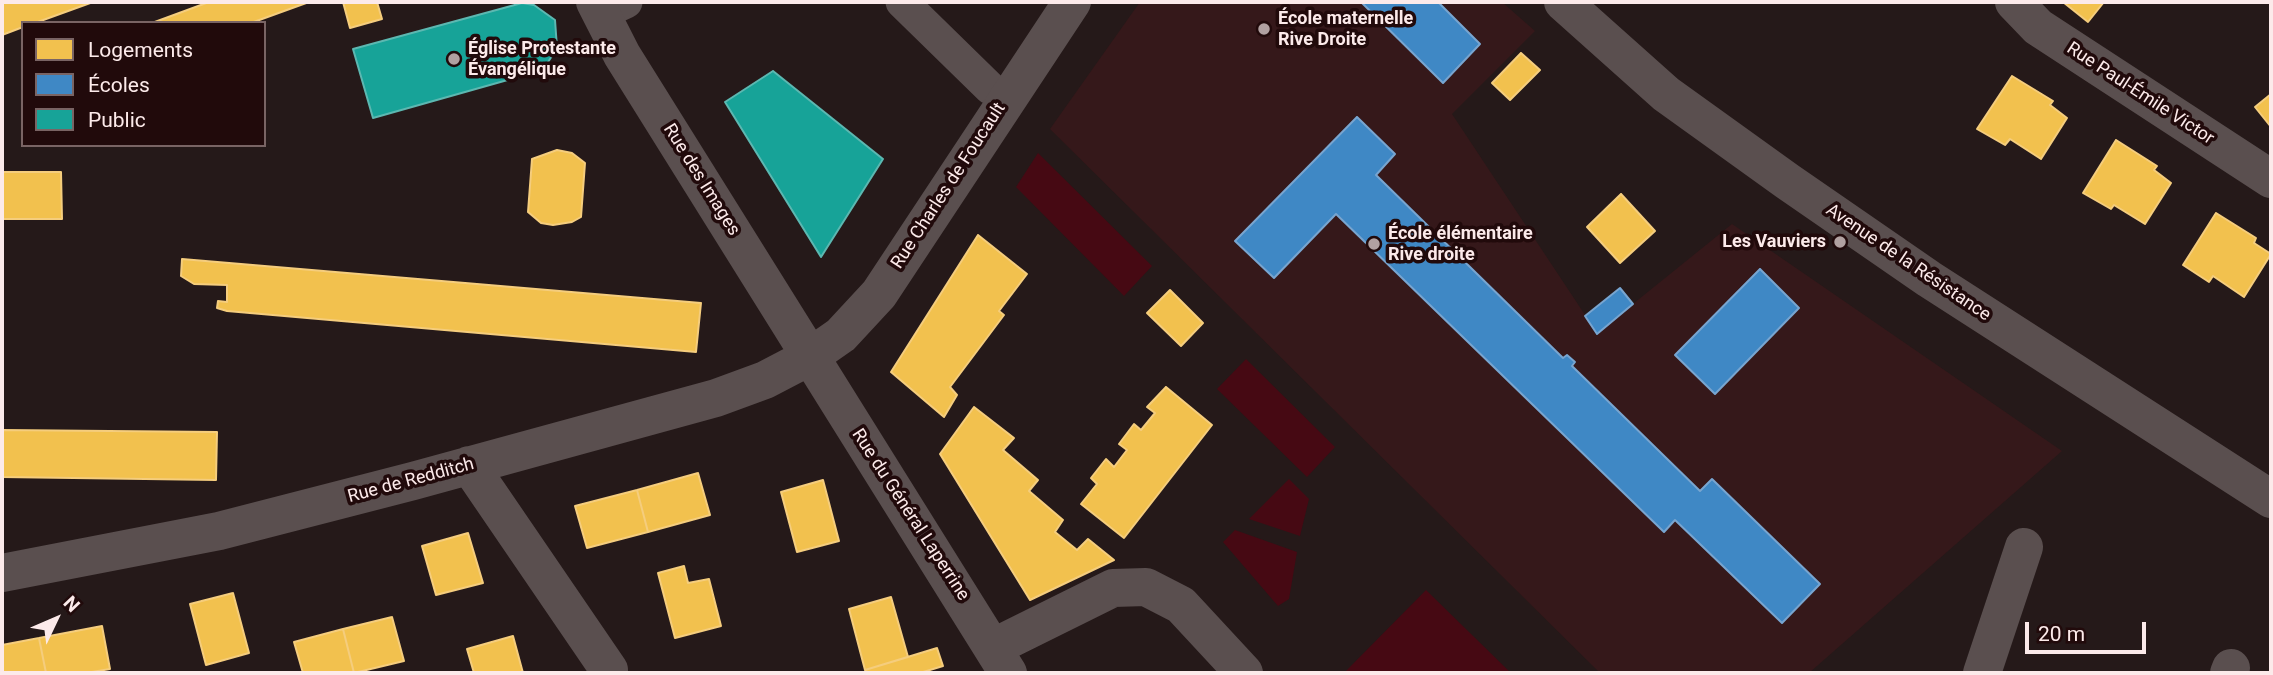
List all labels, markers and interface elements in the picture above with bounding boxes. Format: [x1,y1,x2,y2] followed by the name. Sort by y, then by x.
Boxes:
[1278,8,1413,50] place label: École maternelle Rive Droite
[21,21,266,147] legend
[1256,21,1272,37] marker: École maternelle Rive Droite
[88,38,193,62] text: Logements
[468,38,616,80] place label: Église Protestante Évangélique
[2062,38,2218,150] street label: Rue Paul-Émile Victor
[446,51,462,67] marker: Église Protestante Évangélique
[88,73,150,97] text: Écoles
[887,99,1011,273] street label: Rue Charles de Foucault
[88,108,146,132] text: Public
[658,120,744,240] street label: Rue des Images
[1821,200,1995,326] street label: Avenue de la Résistance
[1388,223,1533,266] place label: École élémentaire Rive droite
[1722,231,1826,253] place label: Les Vauviers
[1832,234,1848,250] marker: Les Vauviers
[1366,236,1382,252] marker: École élémentaire Rive droite
[846,425,974,605] street label: Rue du Général Laperrine
[346,454,476,508] street label: Rue de Redditch
[21,584,91,654] north arrow
[59,591,84,617] text: N
[2028,608,2149,652] scale bar
[2038,622,2085,646] text: 20 m

